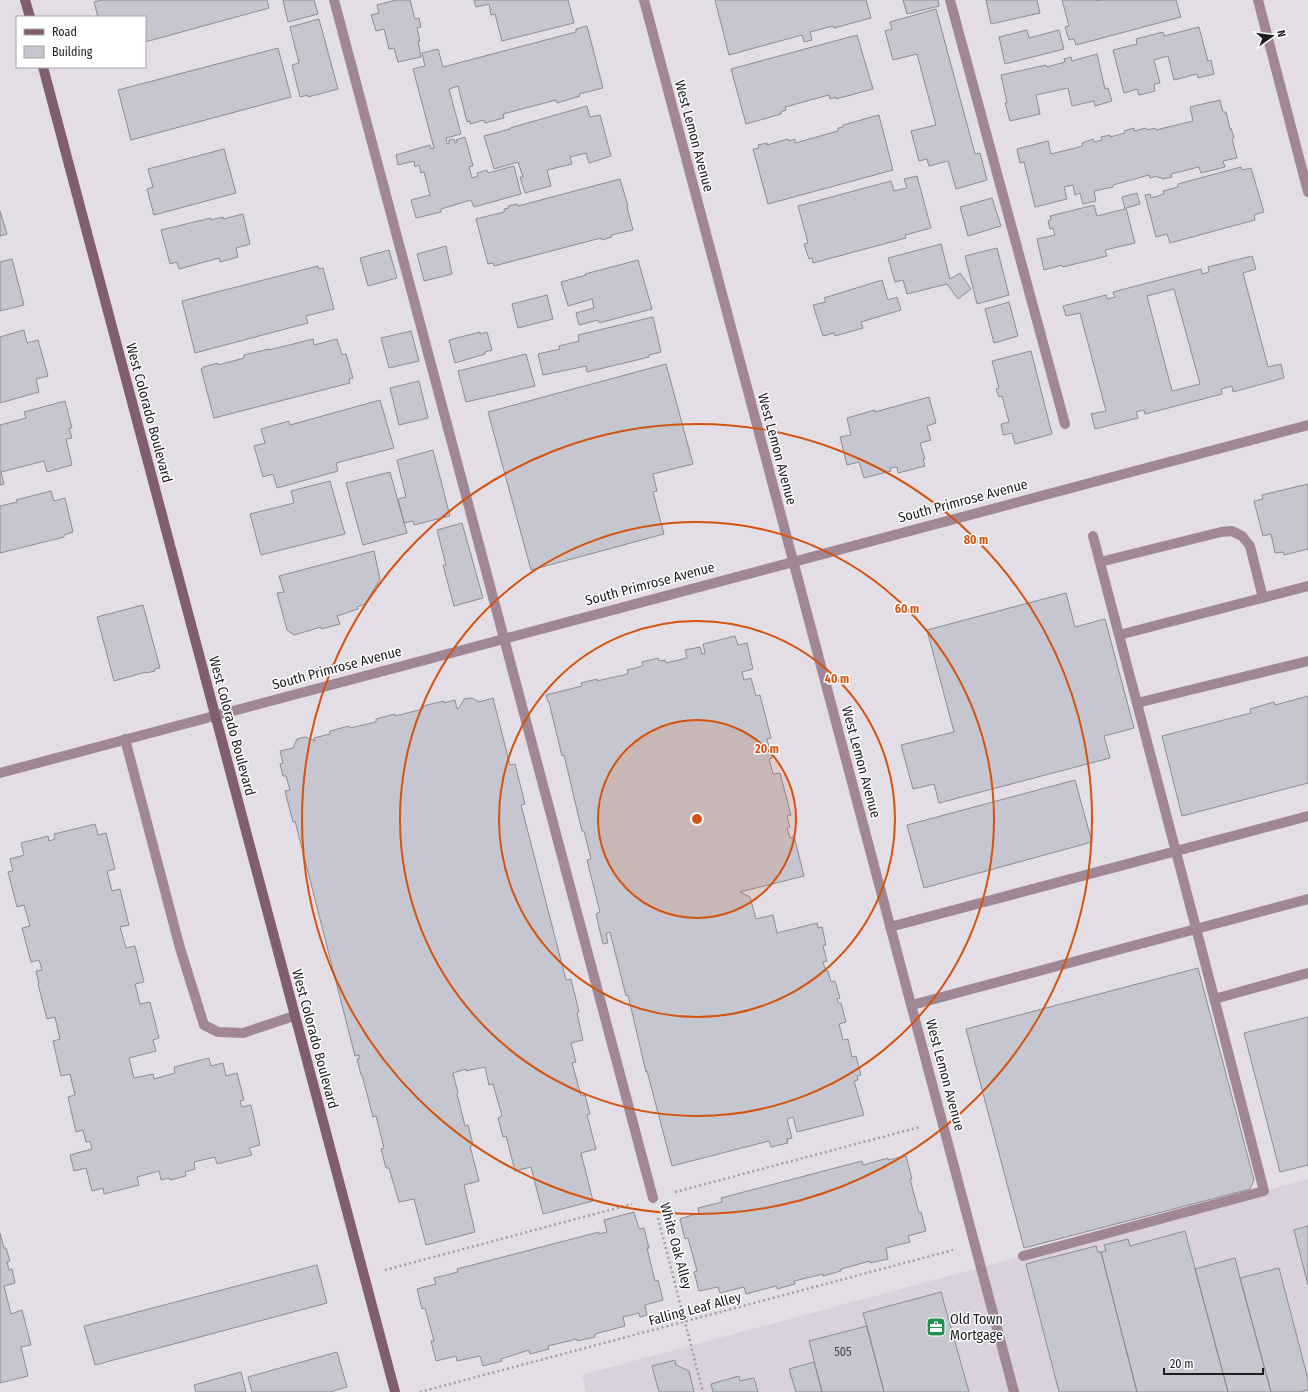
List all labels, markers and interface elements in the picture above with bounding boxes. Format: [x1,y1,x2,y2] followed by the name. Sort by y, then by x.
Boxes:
[16,16,146,68] legend
[1252,16,1292,56] north arrow
[52,25,77,39] text: Road
[1274,29,1288,38] text: N
[52,45,93,59] text: Building
[671,78,717,194] street label: West Lemon Avenue
[122,341,176,485] street label: West Colorado Boulevard
[754,391,800,507] street label: West Lemon Avenue
[896,476,1030,526] street label: South Primrose Avenue
[964,533,988,547] text: 80 m
[583,559,717,609] street label: South Primrose Avenue
[895,602,919,616] text: 60 m
[270,643,404,693] street label: South Primrose Avenue
[205,654,259,798] street label: West Colorado Boulevard
[825,672,849,686] text: 40 m
[838,704,884,820] street label: West Lemon Avenue
[754,742,779,756] text: 20 m
[690,812,704,826] centre of rings
[288,967,342,1111] street label: West Colorado Boulevard
[922,1017,968,1133] street label: West Lemon Avenue
[656,1201,696,1292] street label: White Oak Alley
[647,1288,744,1330] street label: Falling Leaf Alley
[950,1311,1003,1344] place label: Old Town Mortgage
[925,1316,947,1338] office icon: Old Town Mortgage
[834,1345,852,1359] house number: 505
[1164,1350,1263,1376] scale bar
[1170,1357,1194,1371] text: 20 m

